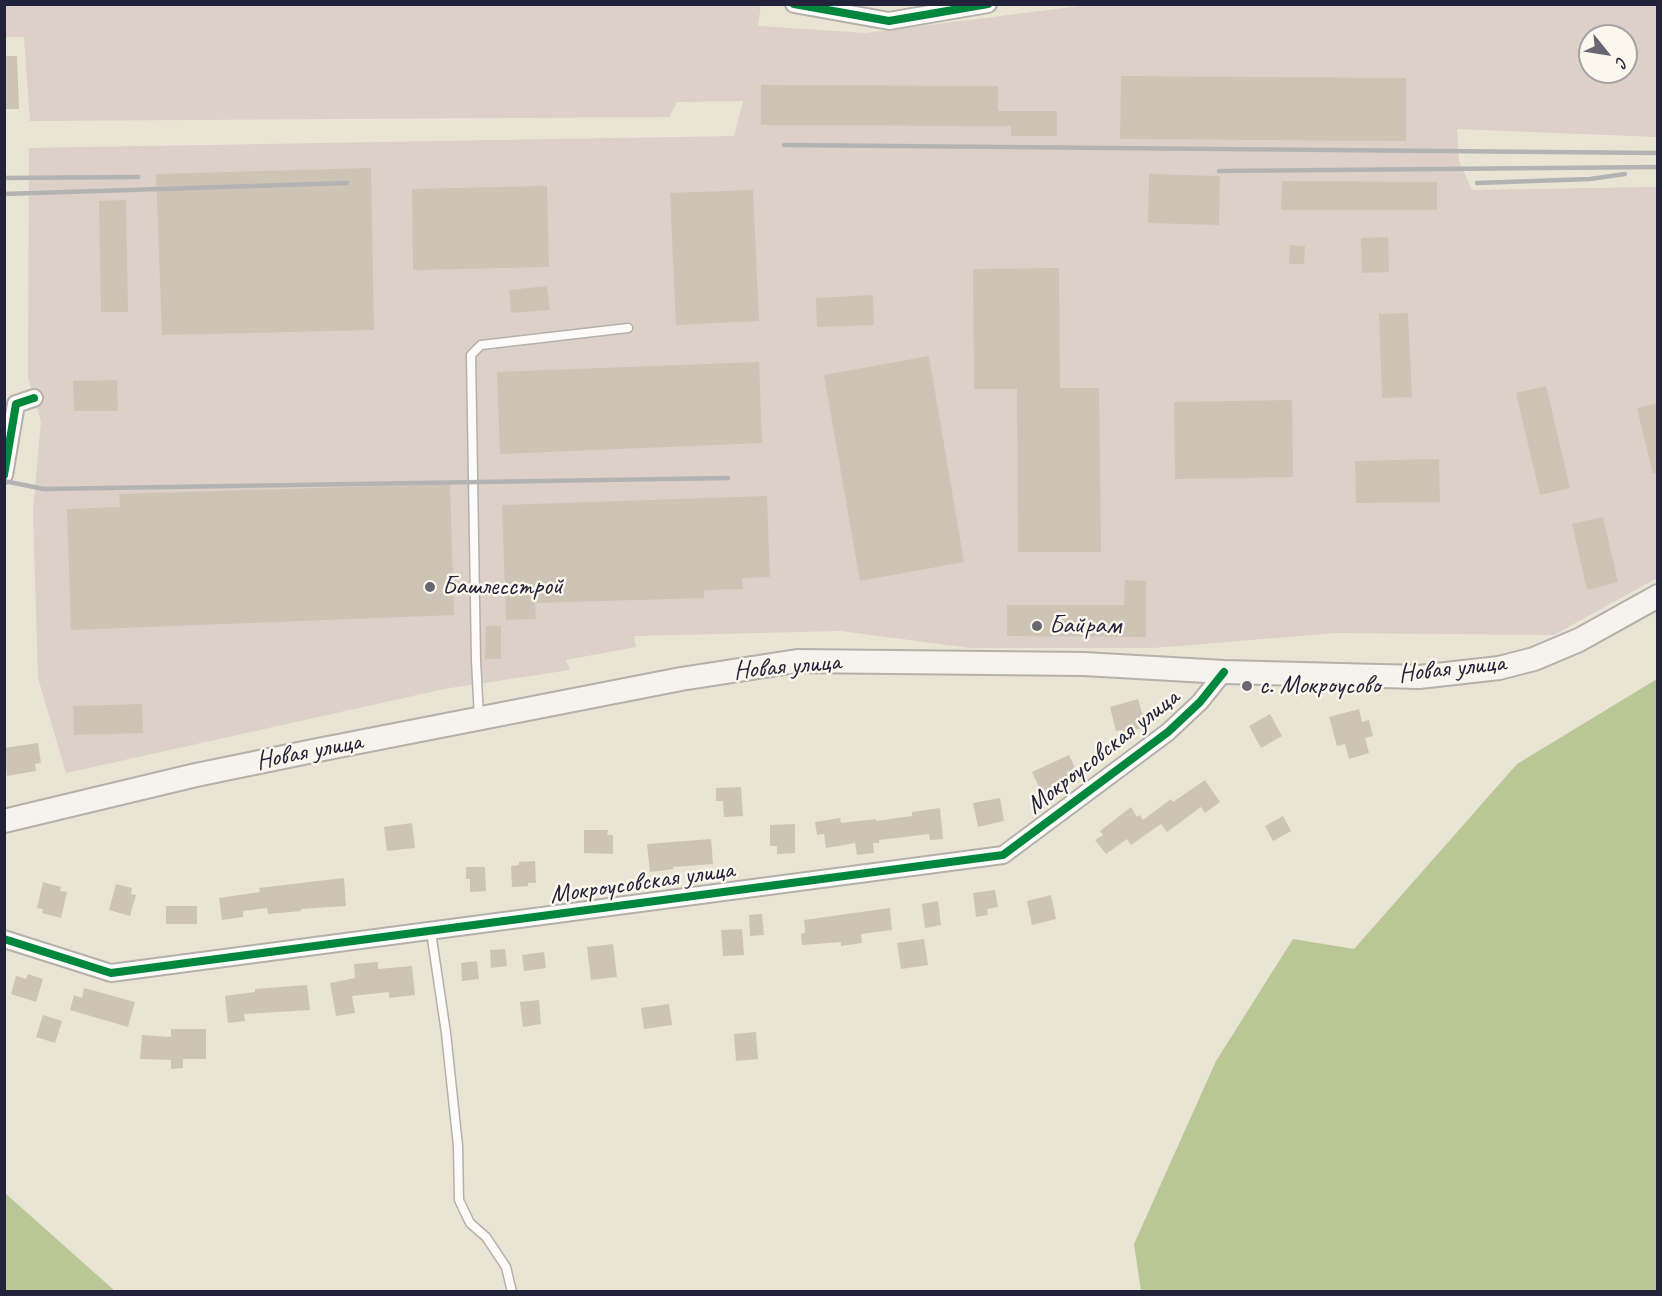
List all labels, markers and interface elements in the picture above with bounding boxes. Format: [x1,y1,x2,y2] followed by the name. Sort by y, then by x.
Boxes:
[1578,24,1638,84] north arrow
[1611,54,1632,70] text: С
[442,571,563,603] place label: Башлесстрой
[423,580,437,594] marker: Башлесстрой
[1049,610,1121,642] place label: Байрам
[1030,619,1044,633] marker: Байрам
[732,647,842,687] street label: Новая улица
[1397,648,1507,690] street label: Новая улица
[1259,670,1380,702] place label: с. Мокроусово
[1240,679,1254,693] marker: с. Мокроусово
[1020,683,1186,821] street label: Мокроусовская улица
[253,726,365,778] street label: Новая улица
[548,855,736,911] street label: Мокроусовская улица

